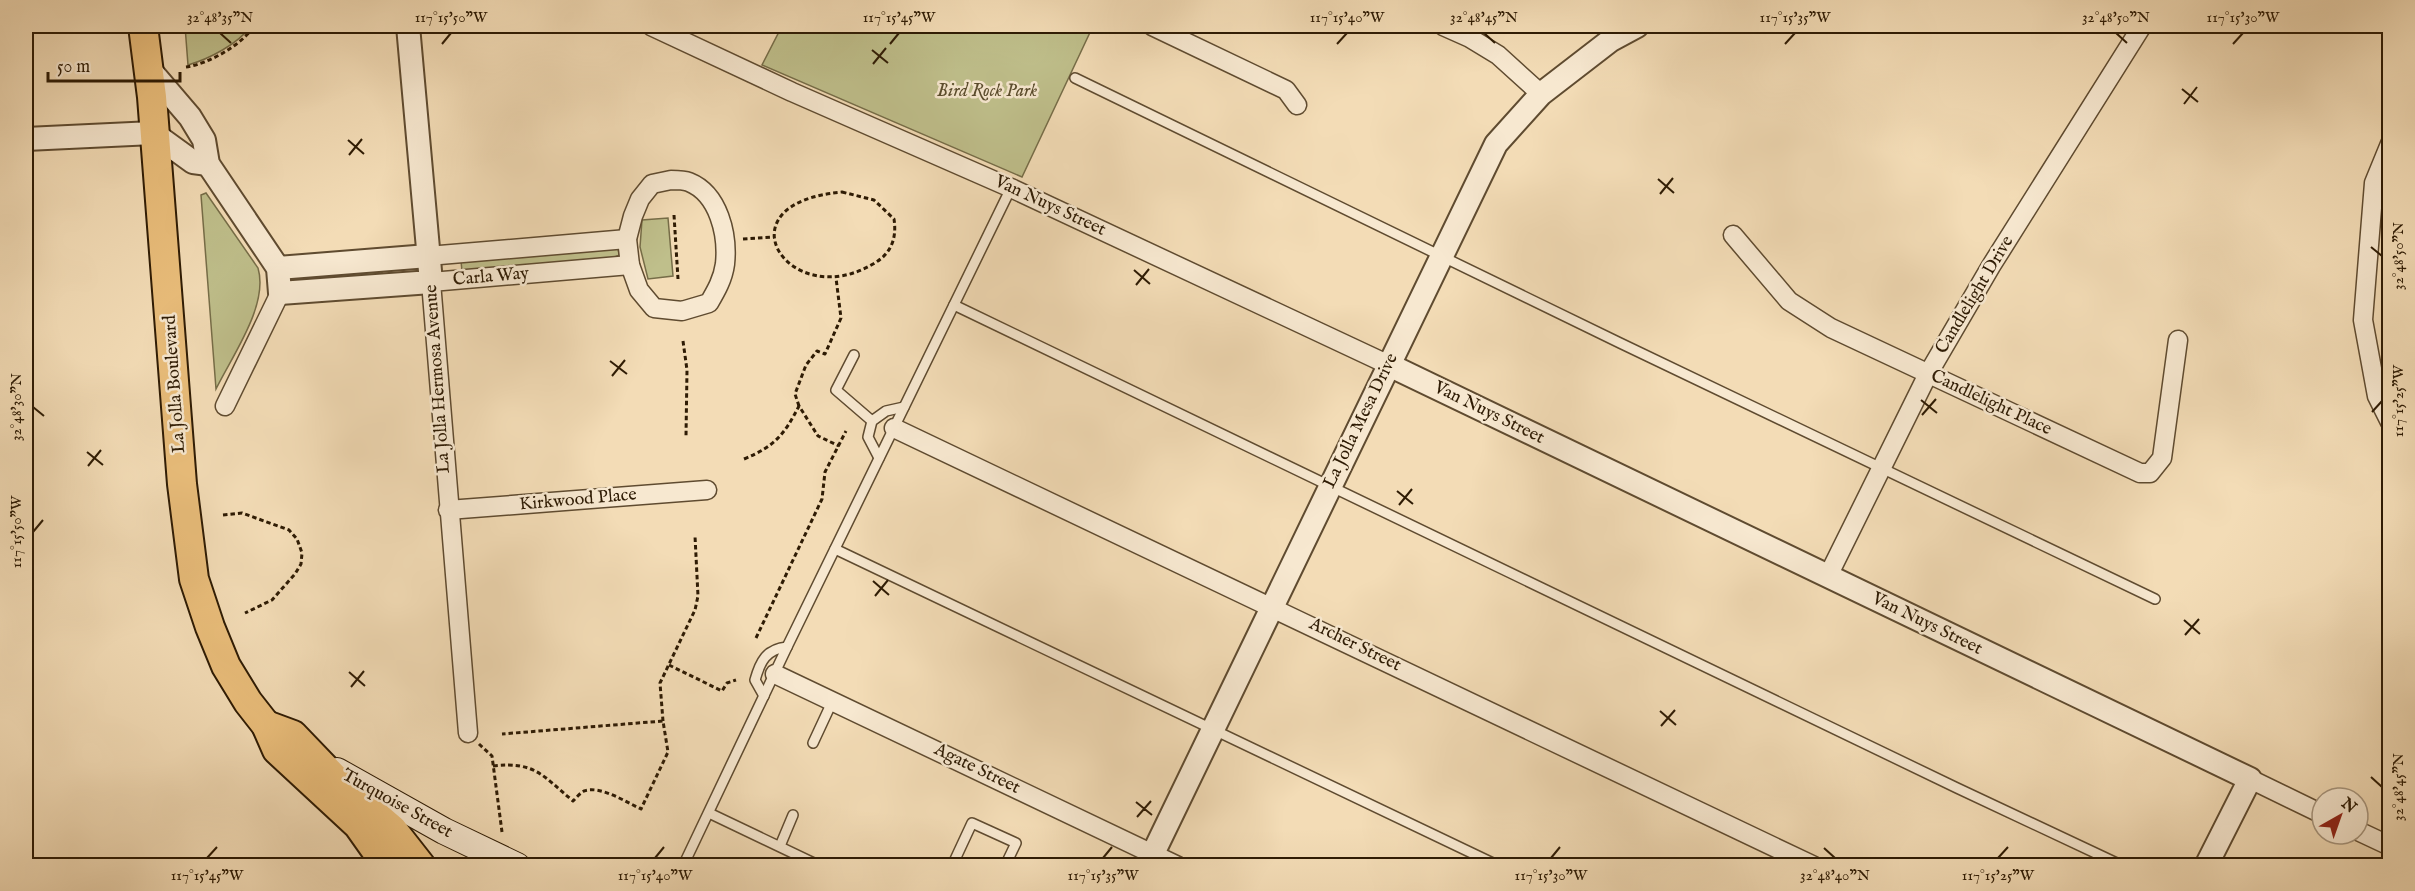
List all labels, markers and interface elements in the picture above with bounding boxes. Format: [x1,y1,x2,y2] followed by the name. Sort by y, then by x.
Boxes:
[187,8,253,27] text: 32°48'35"N
[415,8,488,27] text: 117°15'50"W
[863,8,936,27] text: 117°15'45"W
[1310,8,1385,27] text: 117°15'40"W
[1450,8,1518,27] text: 32°48'45"N
[1760,8,1831,27] text: 117°15'35"W
[2082,8,2150,27] text: 32°48'50"N
[2207,8,2280,27] text: 117°15'30"W
[48,45,180,83] scale bar
[57,56,90,79] text: 50 m
[937,80,1037,103] park label: Bird Rock Park
[990,170,1109,242] street label: Van Nuys Street
[2389,222,2408,290] text: 32°48'50"N
[1931,232,2019,358] street label: Candlelight Drive
[452,262,530,292] street label: Carla Way
[420,284,456,474] street label: La Jolla Hermosa Avenue
[159,314,191,454] street label: La Jolla Boulevard
[1318,350,1404,492] street label: La Jolla Mesa Drive
[2389,364,2408,437] text: 117°15'25"W
[1927,365,2055,441] street label: Candlelight Place
[7,373,26,441] text: 32°48'30"N
[1429,376,1548,450] street label: Van Nuys Street
[518,483,638,517] street label: Kirkwood Place
[7,495,26,568] text: 117°15'50"W
[1867,587,1986,661] street label: Van Nuys Street
[1304,612,1405,677] street label: Archer Street
[929,738,1024,800] street label: Agate Street
[2389,753,2408,821] text: 32°48'45"N
[337,764,457,844] street label: Turquoise Street
[2310,786,2370,846] north arrow
[2336,793,2360,818] text: N
[171,866,244,885] text: 117°15'45"W
[618,866,693,885] text: 117°15'40"W
[1068,866,1139,885] text: 117°15'35"W
[1515,866,1588,885] text: 117°15'30"W
[1800,866,1870,885] text: 32°48'40"N
[1962,866,2035,885] text: 117°15'25"W

